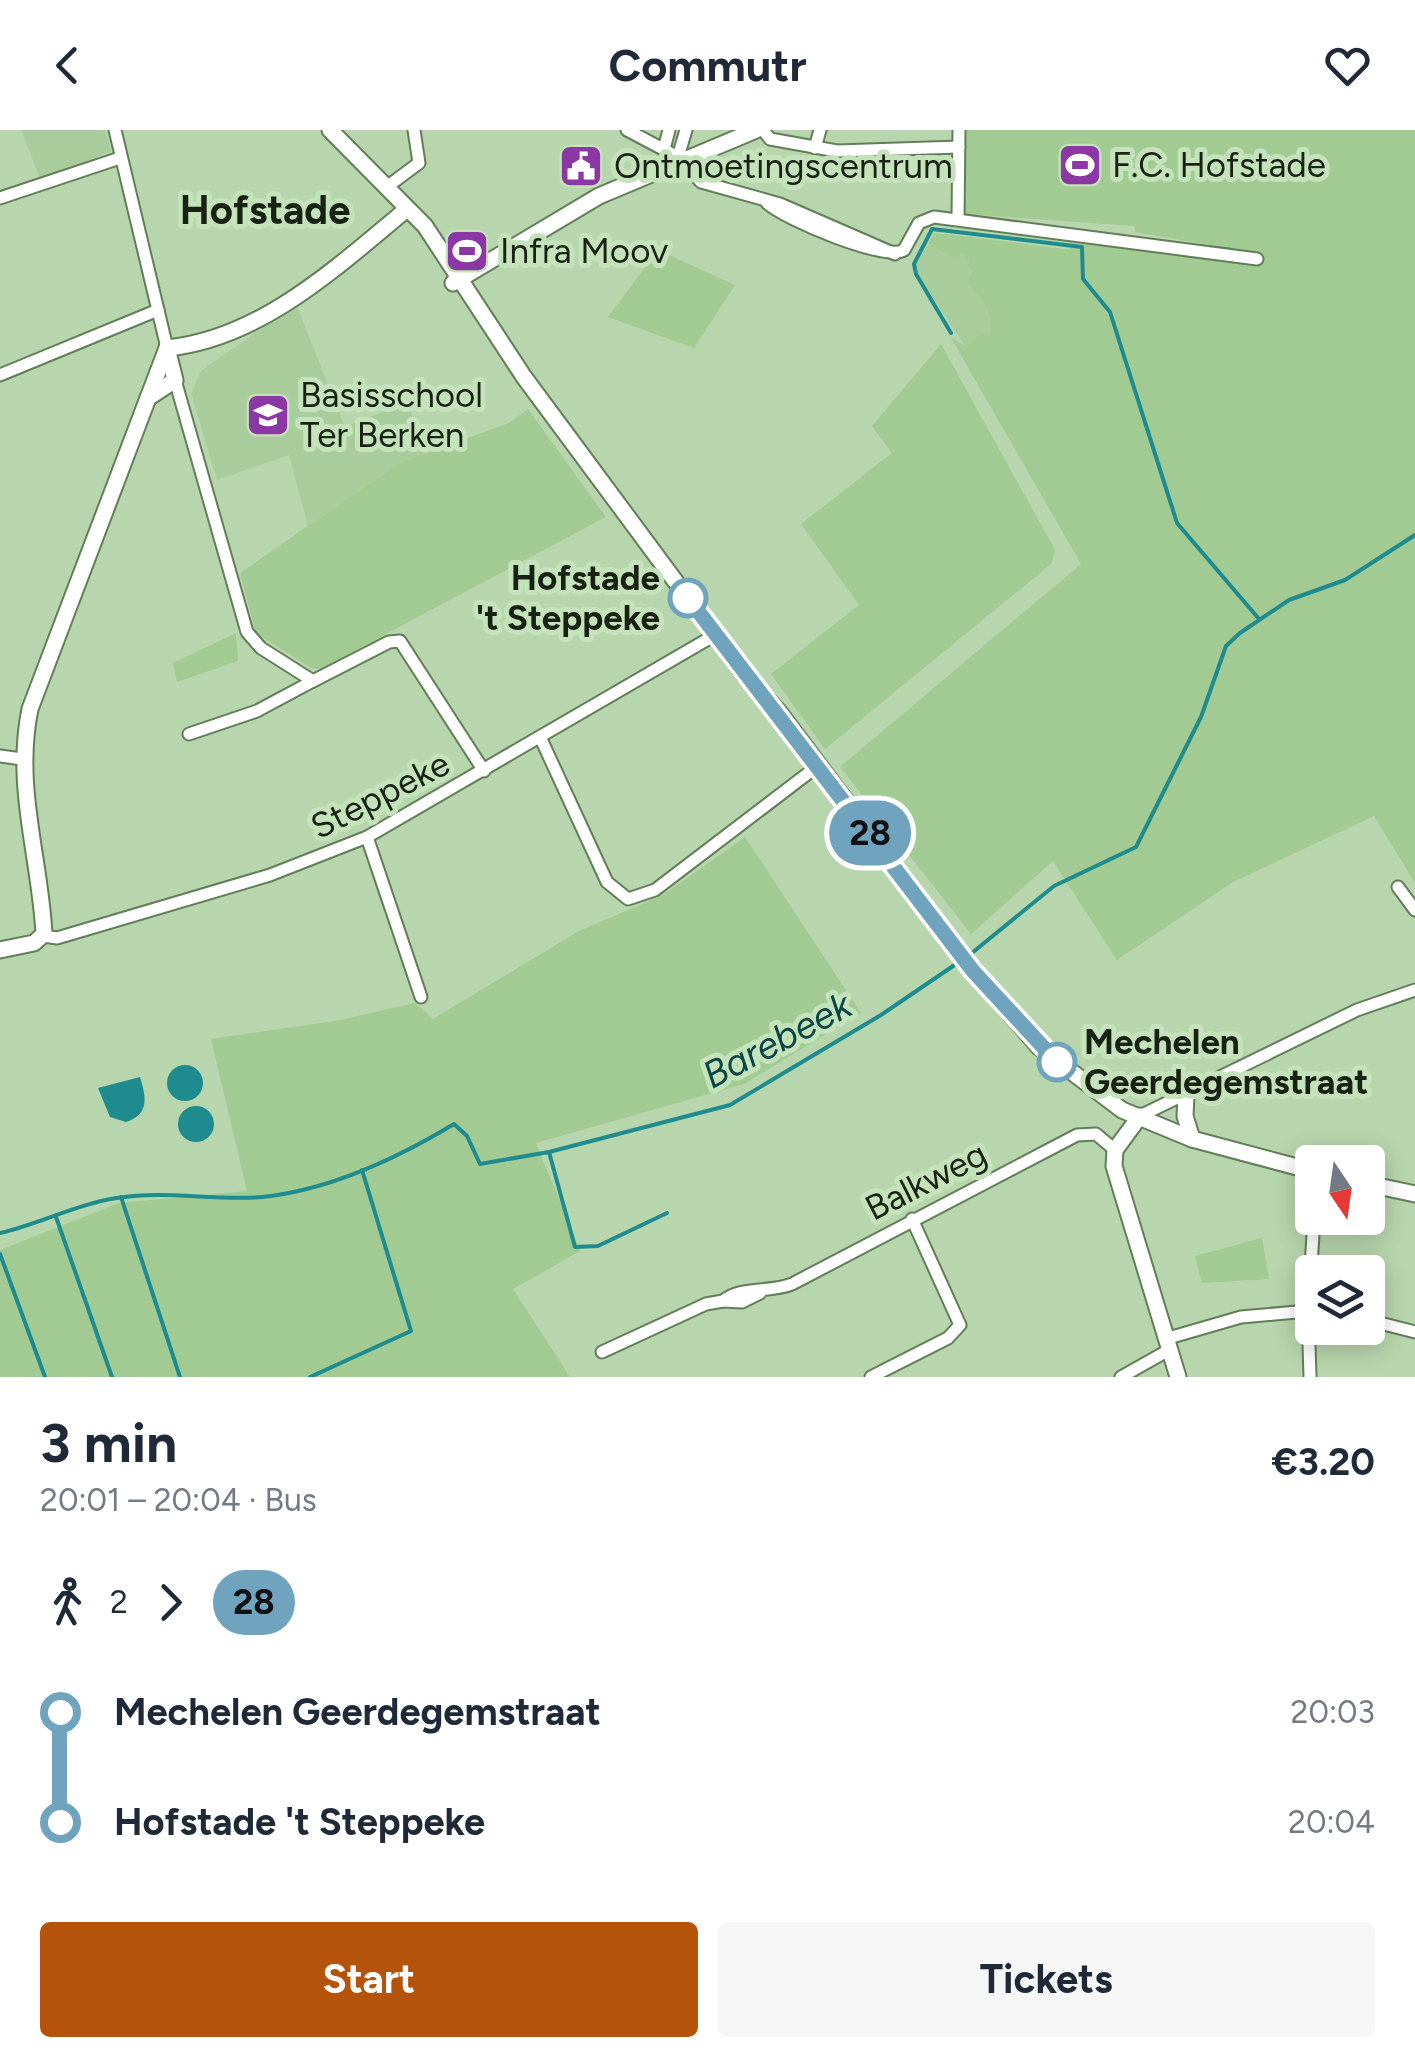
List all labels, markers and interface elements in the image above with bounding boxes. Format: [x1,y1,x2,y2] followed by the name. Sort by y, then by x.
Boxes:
[40,38,95,93] icon: back
[609,38,806,92] text: Commutr
[1320,38,1375,93] icon: heart
[1057,142,1103,188] sports icon: F.C. Hofstade
[558,143,604,189] public building icon: Ontmoetingscentrum
[1112,144,1326,186] place label: F.C. Hofstade
[614,145,953,187] place label: Ontmoetingscentrum
[180,186,350,234] district label: Hofstade
[444,228,490,274] sports icon: Infra Moov
[500,230,668,272] place label: Infra Moov
[300,374,483,456] place label: Basisschool Ter Berken
[245,392,291,438] school or university icon: Basisschool Ter Berken
[476,557,660,639] place label: Hofstade 't Steppeke
[669,579,707,617] marker: Hofstade 't Steppeke
[304,742,456,848] street label: Steppeke
[825,800,915,866] line badge: 28
[849,812,891,854] text: 28
[695,981,861,1098] water label: Barebeek
[1084,1021,1368,1103] place label: Mechelen Geerdegemstraat
[1038,1043,1076,1081] marker: Mechelen Geerdegemstraat
[858,1133,994,1229] street label: Balkweg
[1295,1145,1385,1235] north arrow
[1295,1145,1385,1345] map controls
[1295,1255,1385,1345] button: layers
[40,1410,177,1476] text: 3 min
[1271,1439,1375,1485] text: €3.20
[40,1481,317,1519] text: 20:01 – 20:04 · Bus
[40,1575,95,1630] icon: walk
[143,1575,198,1630] icon: forward
[233,1581,275,1623] text: 28
[110,1583,128,1621] text: 2
[114,1689,601,1735] text: Mechelen Geerdegemstraat
[1291,1693,1375,1731] text: 20:03
[114,1799,485,1845] text: Hofstade 't Steppeke
[1288,1803,1375,1841] text: 20:04
[40,1922,698,2037] button: Start
[718,1922,1375,2037] button: Tickets

